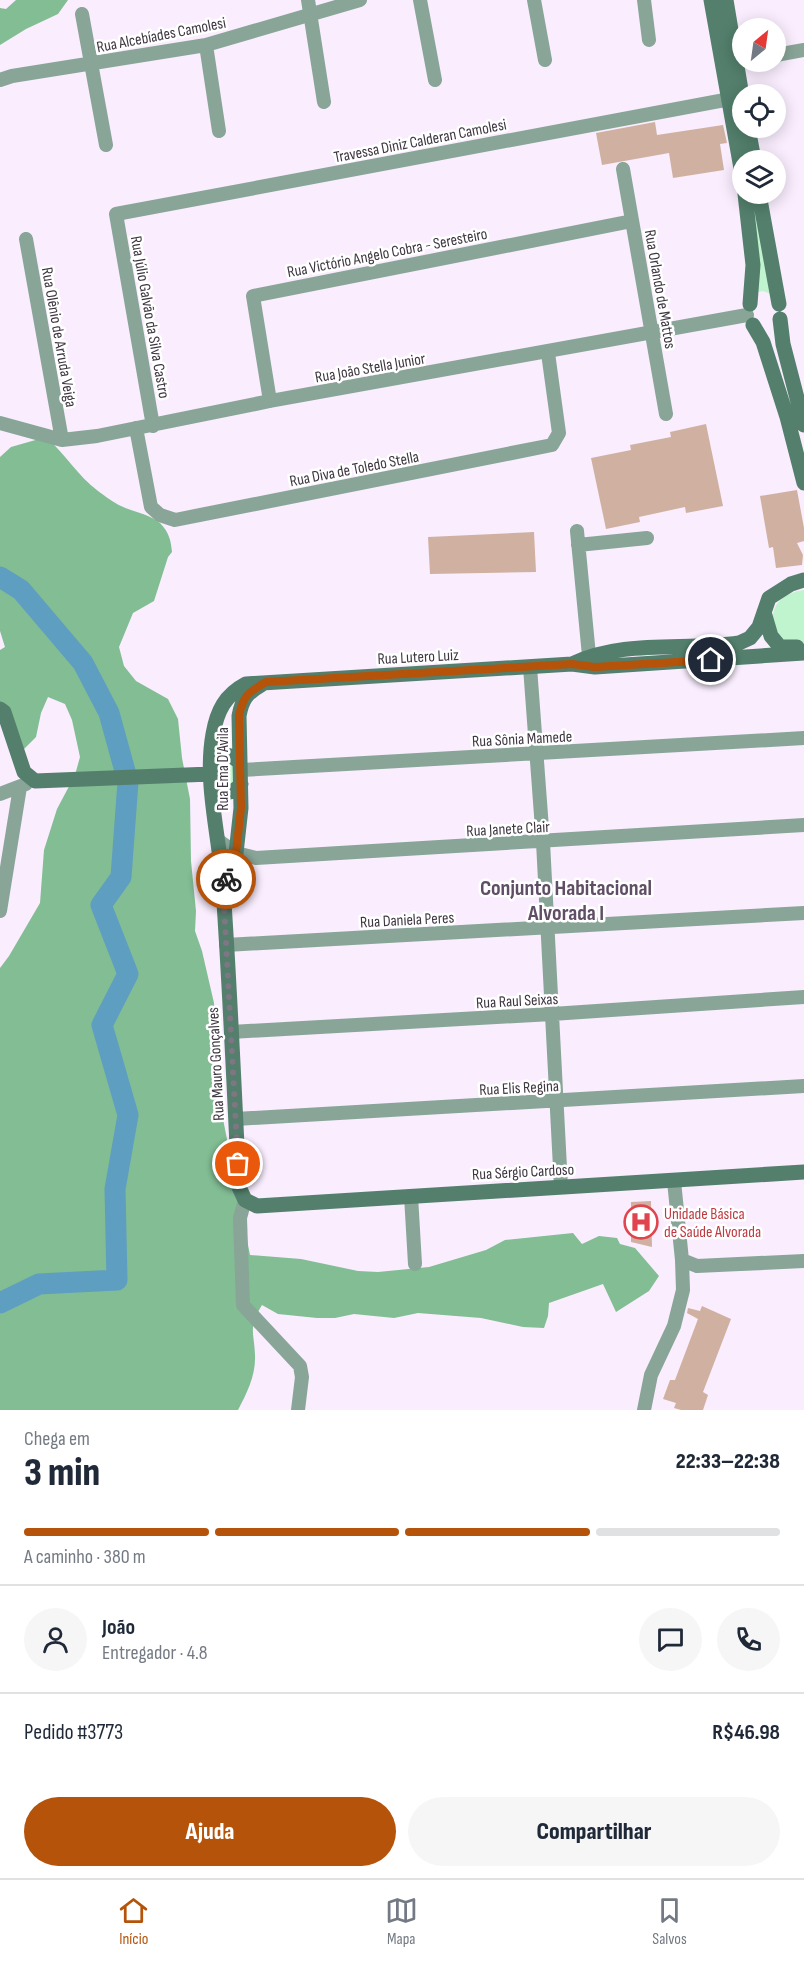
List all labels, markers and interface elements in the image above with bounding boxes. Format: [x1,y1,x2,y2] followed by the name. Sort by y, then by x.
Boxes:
[95,14,228,57] street label: Rua Alcebíades Camolesi
[732,18,786,72] north arrow
[732,18,786,204] map controls
[732,84,786,138] button: locate
[332,115,508,168] street label: Travessa Diniz Calderan Camolesi
[732,150,786,204] button: layers
[286,225,489,282] street label: Rua Victório Angelo Cobra - Seresteiro
[640,228,679,350] street label: Rua Orlando de Mattos
[126,235,173,400] street label: Rua Júlio Galvão da Silva Castro
[37,266,80,409] street label: Rua Olênio de Arruda Veiga
[314,349,427,388] street label: Rua João Stella Junior
[288,448,421,491] street label: Rua Diva de Toledo Stella
[685,634,736,685] pin
[694,643,727,676] icon: home
[377,646,459,669] street label: Rua Lutero Luiz
[214,727,233,811] street label: Rua Ema D'Avila
[472,727,573,752] street label: Rua Sônia Mamede
[466,818,551,841] street label: Rua Janete Clair
[196,849,256,909] courier
[210,863,243,896] icon: bike
[480,875,652,927] district label: Conjunto Habitacional Alvorada I
[359,909,455,932] street label: Rua Daniela Peres
[475,990,559,1013] street label: Rua Raul Seixas
[204,1006,229,1121] street label: Rua Mauro Gonçalves
[479,1077,559,1100] street label: Rua Elis Regina
[212,1138,263,1189] pin
[221,1147,254,1180] icon: bag
[471,1160,575,1185] street label: Rua Sérgio Cardoso
[623,1204,659,1240] hospital icon: Unidade Básica de Saúde Alvorada
[664,1205,761,1242] place label: Unidade Básica de Saúde Alvorada
[24,1427,90,1451] text: Chega em
[676,1448,780,1475] text: 22:33–22:38
[24,1450,100,1497] text: 3 min
[24,1545,146,1569] text: A caminho · 380 m
[24,1608,87,1671] button: person
[639,1608,702,1671] button: chat
[717,1608,780,1671] button: phone
[102,1614,135,1641] text: João
[102,1641,207,1665] text: Entregador · 4.8
[24,1719,123,1746] text: Pedido #3773
[712,1719,780,1746] text: R$46.98
[24,1797,396,1866] button: Ajuda
[408,1797,780,1866] button: Compartilhar
[117,1894,150,1949] tab: Início
[385,1894,418,1949] tab: Mapa
[652,1894,687,1949] tab: Salvos

